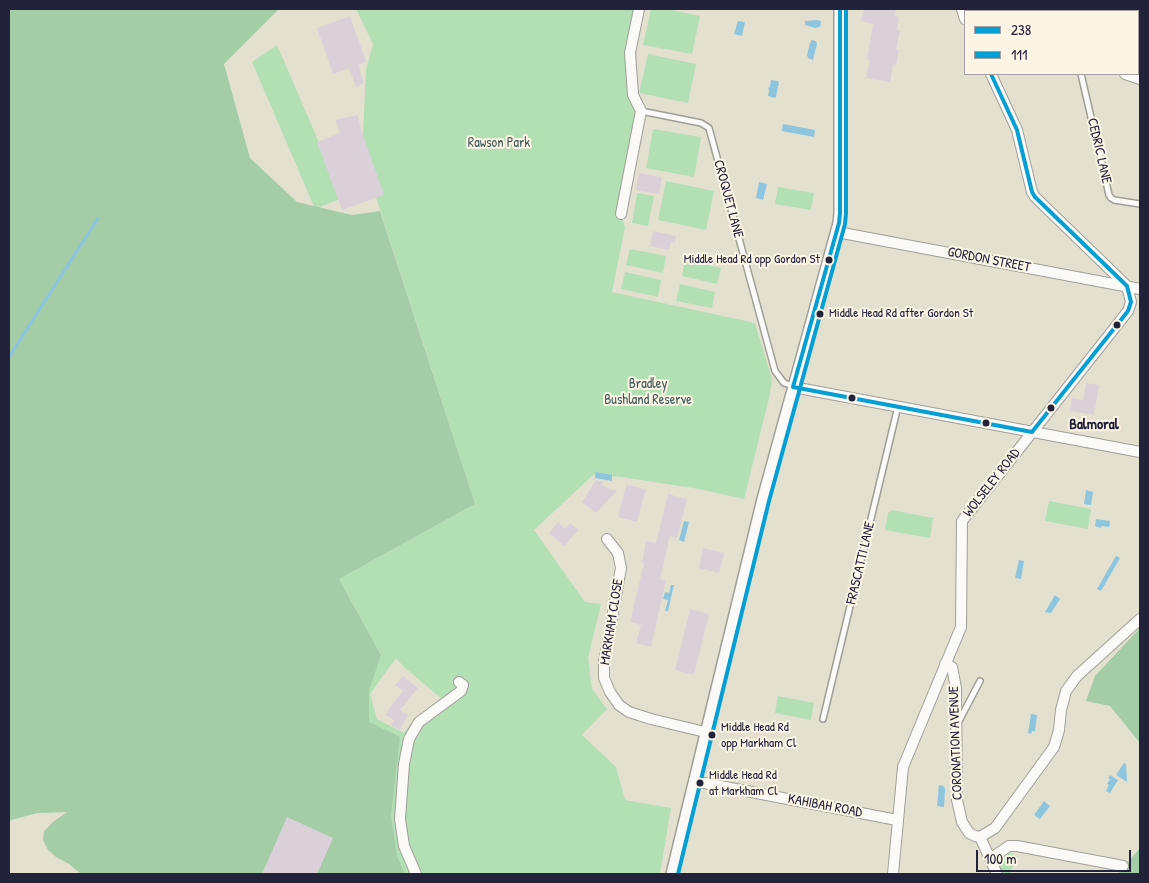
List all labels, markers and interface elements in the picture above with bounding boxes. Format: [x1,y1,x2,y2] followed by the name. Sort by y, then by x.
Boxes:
[964,10,1139,75] legend
[1011,19,1031,40] text: 238
[1011,44,1027,65] text: 111
[1083,117,1115,185] street label: CEDRIC LANE
[468,135,530,151] park label: Rawson Park
[709,158,747,240] street label: CROQUET LANE
[946,244,1032,276] street label: GORDON STREET
[684,252,820,268] place label: Middle Head Rd opp Gordon St
[824,255,834,265] marker: Middle Head Rd opp Gordon St
[829,306,973,322] place label: Middle Head Rd after Gordon St
[815,309,825,319] marker: Middle Head Rd after Gordon St
[1112,320,1122,330] unlabelled marker
[604,376,692,408] park label: Bradley Bushland Reserve
[847,393,857,403] unlabelled marker
[1046,403,1056,413] unlabelled marker
[1069,416,1119,434] district label: Balmoral
[981,418,991,428] unlabelled marker
[960,445,1024,521] street label: WOLSELEY ROAD
[843,520,879,606] street label: FRASCATTI LANE
[597,578,627,666] street label: MARKHAM CLOSE
[946,686,966,800] street label: CORONATION AVENUE
[721,720,797,751] place label: Middle Head Rd opp Markham Cl
[707,730,717,740] marker: Middle Head Rd opp Markham Cl
[709,768,778,799] place label: Middle Head Rd at Markham Cl
[695,778,705,788] marker: Middle Head Rd at Markham Cl
[786,791,864,821] street label: KAHIBAH ROAD
[979,840,1134,872] scale bar
[984,848,1017,869] text: 100 m

